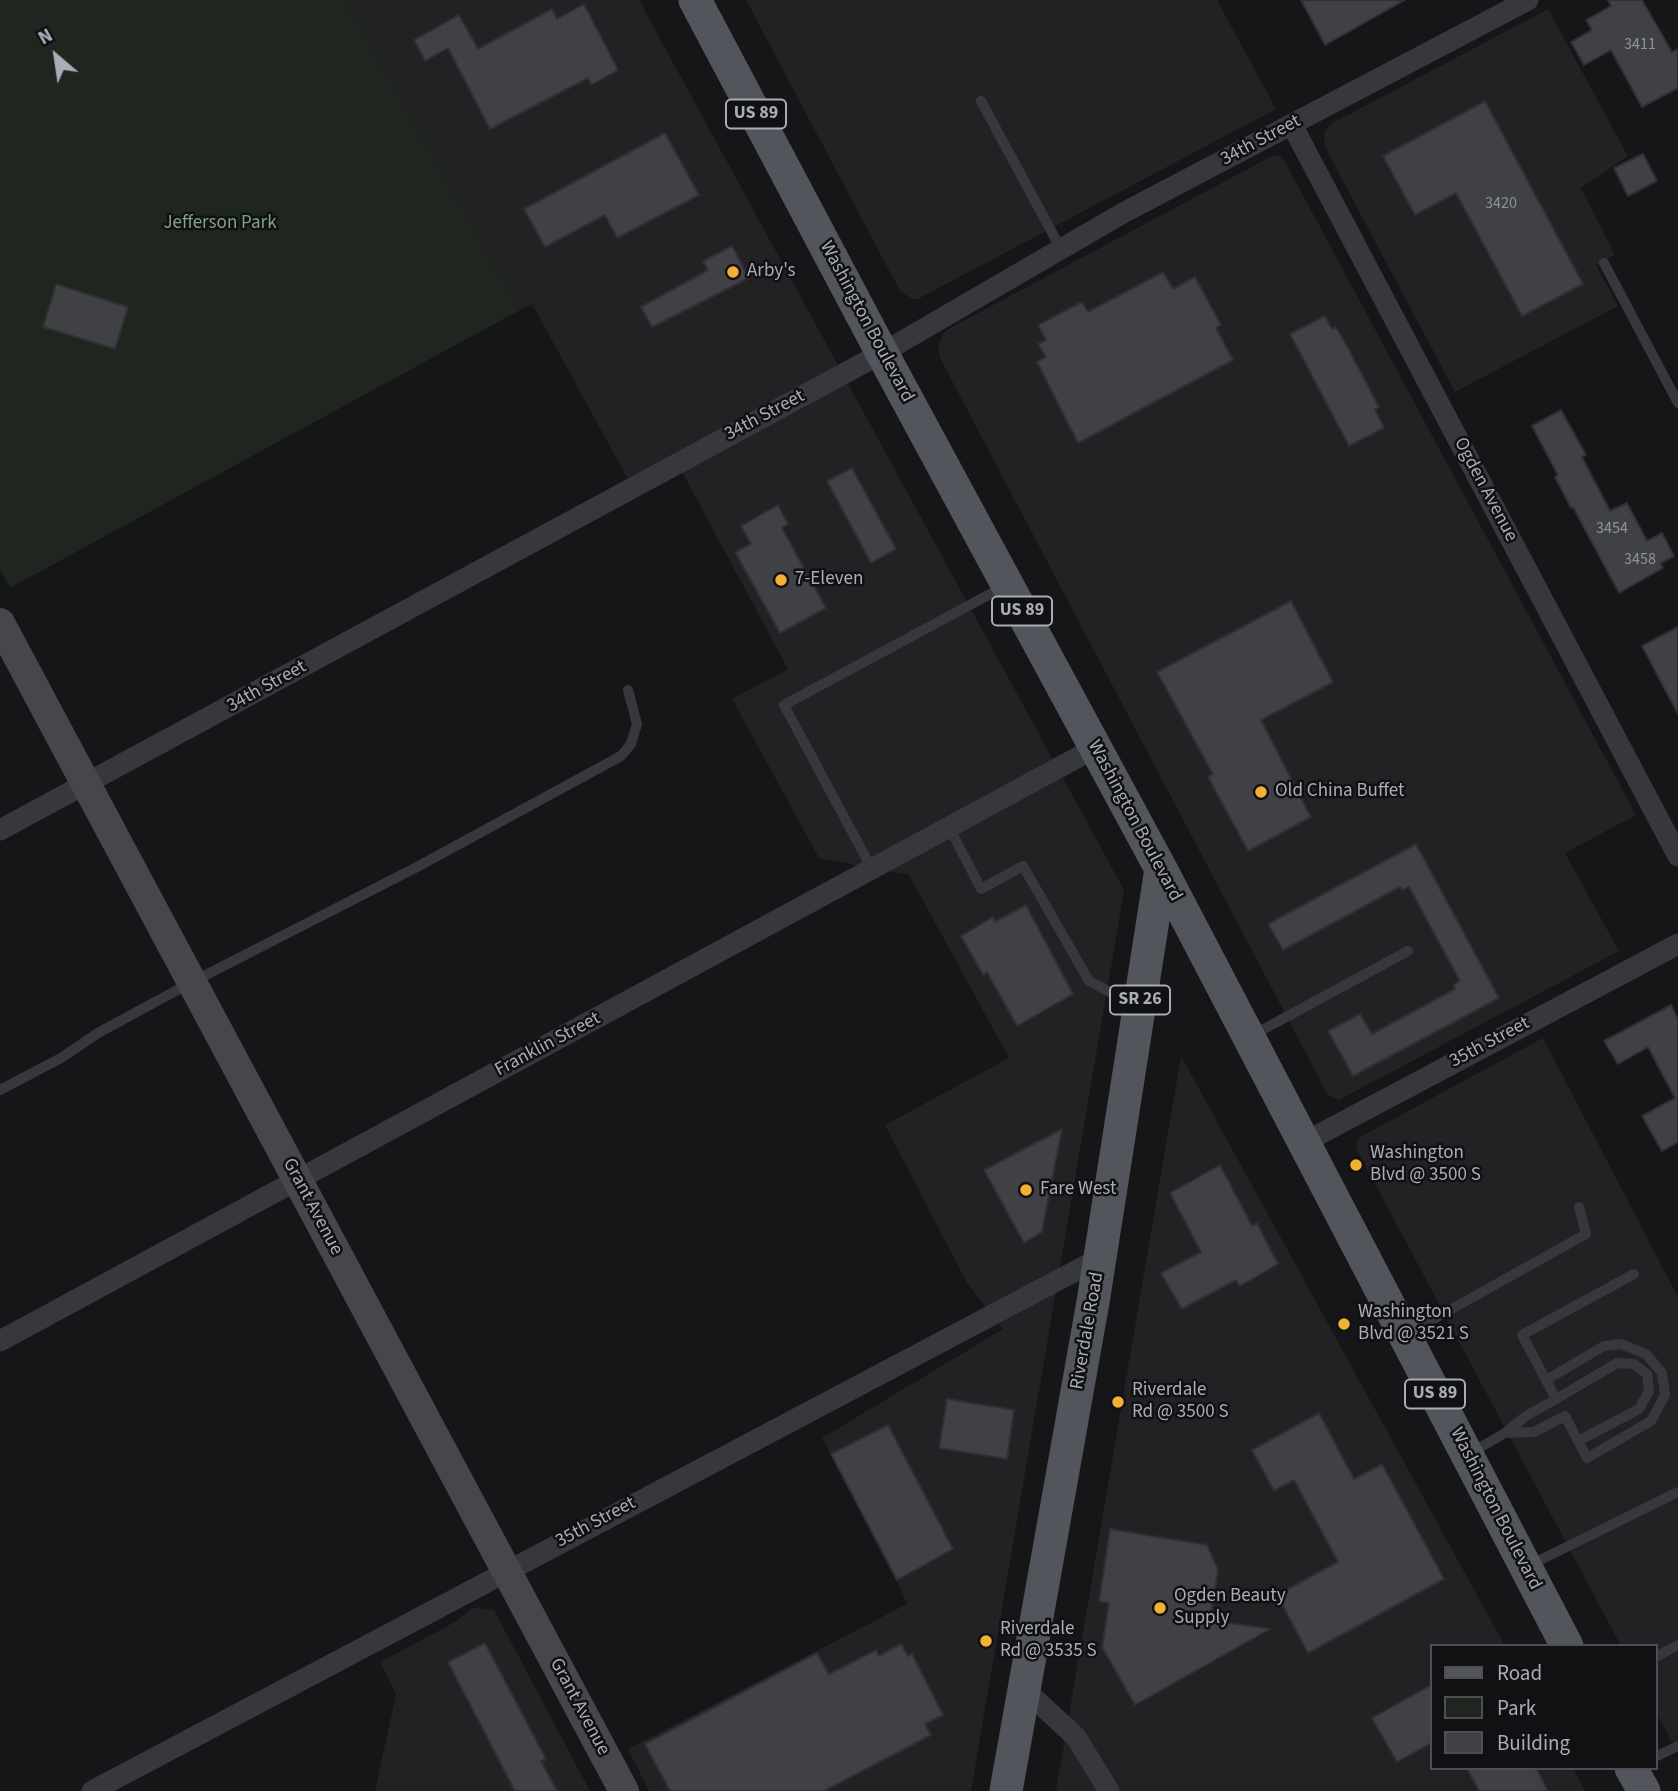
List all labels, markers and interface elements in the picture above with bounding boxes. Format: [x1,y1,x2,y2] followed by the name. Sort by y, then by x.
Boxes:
[21,21,91,91] north arrow
[33,22,58,52] text: N
[1624,35,1656,55] house number: 3411
[726,100,786,128] road number: US 89
[1217,111,1305,171] street label: 34th Street
[1485,194,1517,214] house number: 3420
[163,213,277,235] park label: Jefferson Park
[814,238,918,406] street label: Washington Boulevard
[747,261,796,283] place label: Arby's
[725,264,741,280] marker: Arby's
[721,386,809,446] street label: 34th Street
[1448,434,1522,546] street label: Ogden Avenue
[1596,519,1628,539] house number: 3454
[1624,550,1656,570] house number: 3458
[795,569,863,591] place label: 7-Eleven
[773,572,789,588] marker: 7-Eleven
[992,596,1052,626] road number: US 89
[223,656,311,718] street label: 34th Street
[1082,737,1186,905] street label: Washington Boulevard
[1275,781,1404,803] place label: Old China Buffet
[1253,784,1269,800] marker: Old China Buffet
[1110,986,1170,1015] road number: SR 26
[492,1008,604,1082] street label: Franklin Street
[1446,1013,1534,1073] street label: 35th Street
[1370,1143,1481,1187] place label: Washington Blvd @ 3500 S
[277,1155,347,1259] street label: Grant Avenue
[1348,1157,1364,1173] marker: Washington Blvd @ 3500 S
[1040,1179,1116,1201] place label: Fare West
[1018,1182,1034,1198] marker: Fare West
[1066,1270,1110,1392] street label: Riverdale Road
[1358,1302,1469,1346] place label: Washington Blvd @ 3521 S
[1336,1316,1352,1332] marker: Washington Blvd @ 3521 S
[1132,1380,1229,1424] place label: Riverdale Rd @ 3500 S
[1405,1380,1465,1408] road number: US 89
[1110,1394,1126,1410] marker: Riverdale Rd @ 3500 S
[1444,1424,1546,1594] street label: Washington Boulevard
[552,1493,640,1553] street label: 35th Street
[1174,1586,1286,1630] place label: Ogden Beauty Supply
[1152,1600,1168,1616] marker: Ogden Beauty Supply
[1000,1619,1097,1663] place label: Riverdale Rd @ 3535 S
[978,1633,994,1649] marker: Riverdale Rd @ 3535 S
[1430,1644,1657,1770] legend
[544,1655,614,1759] street label: Grant Avenue
[1497,1658,1542,1688] text: Road
[1497,1693,1536,1723] text: Park
[1497,1728,1570,1758] text: Building

